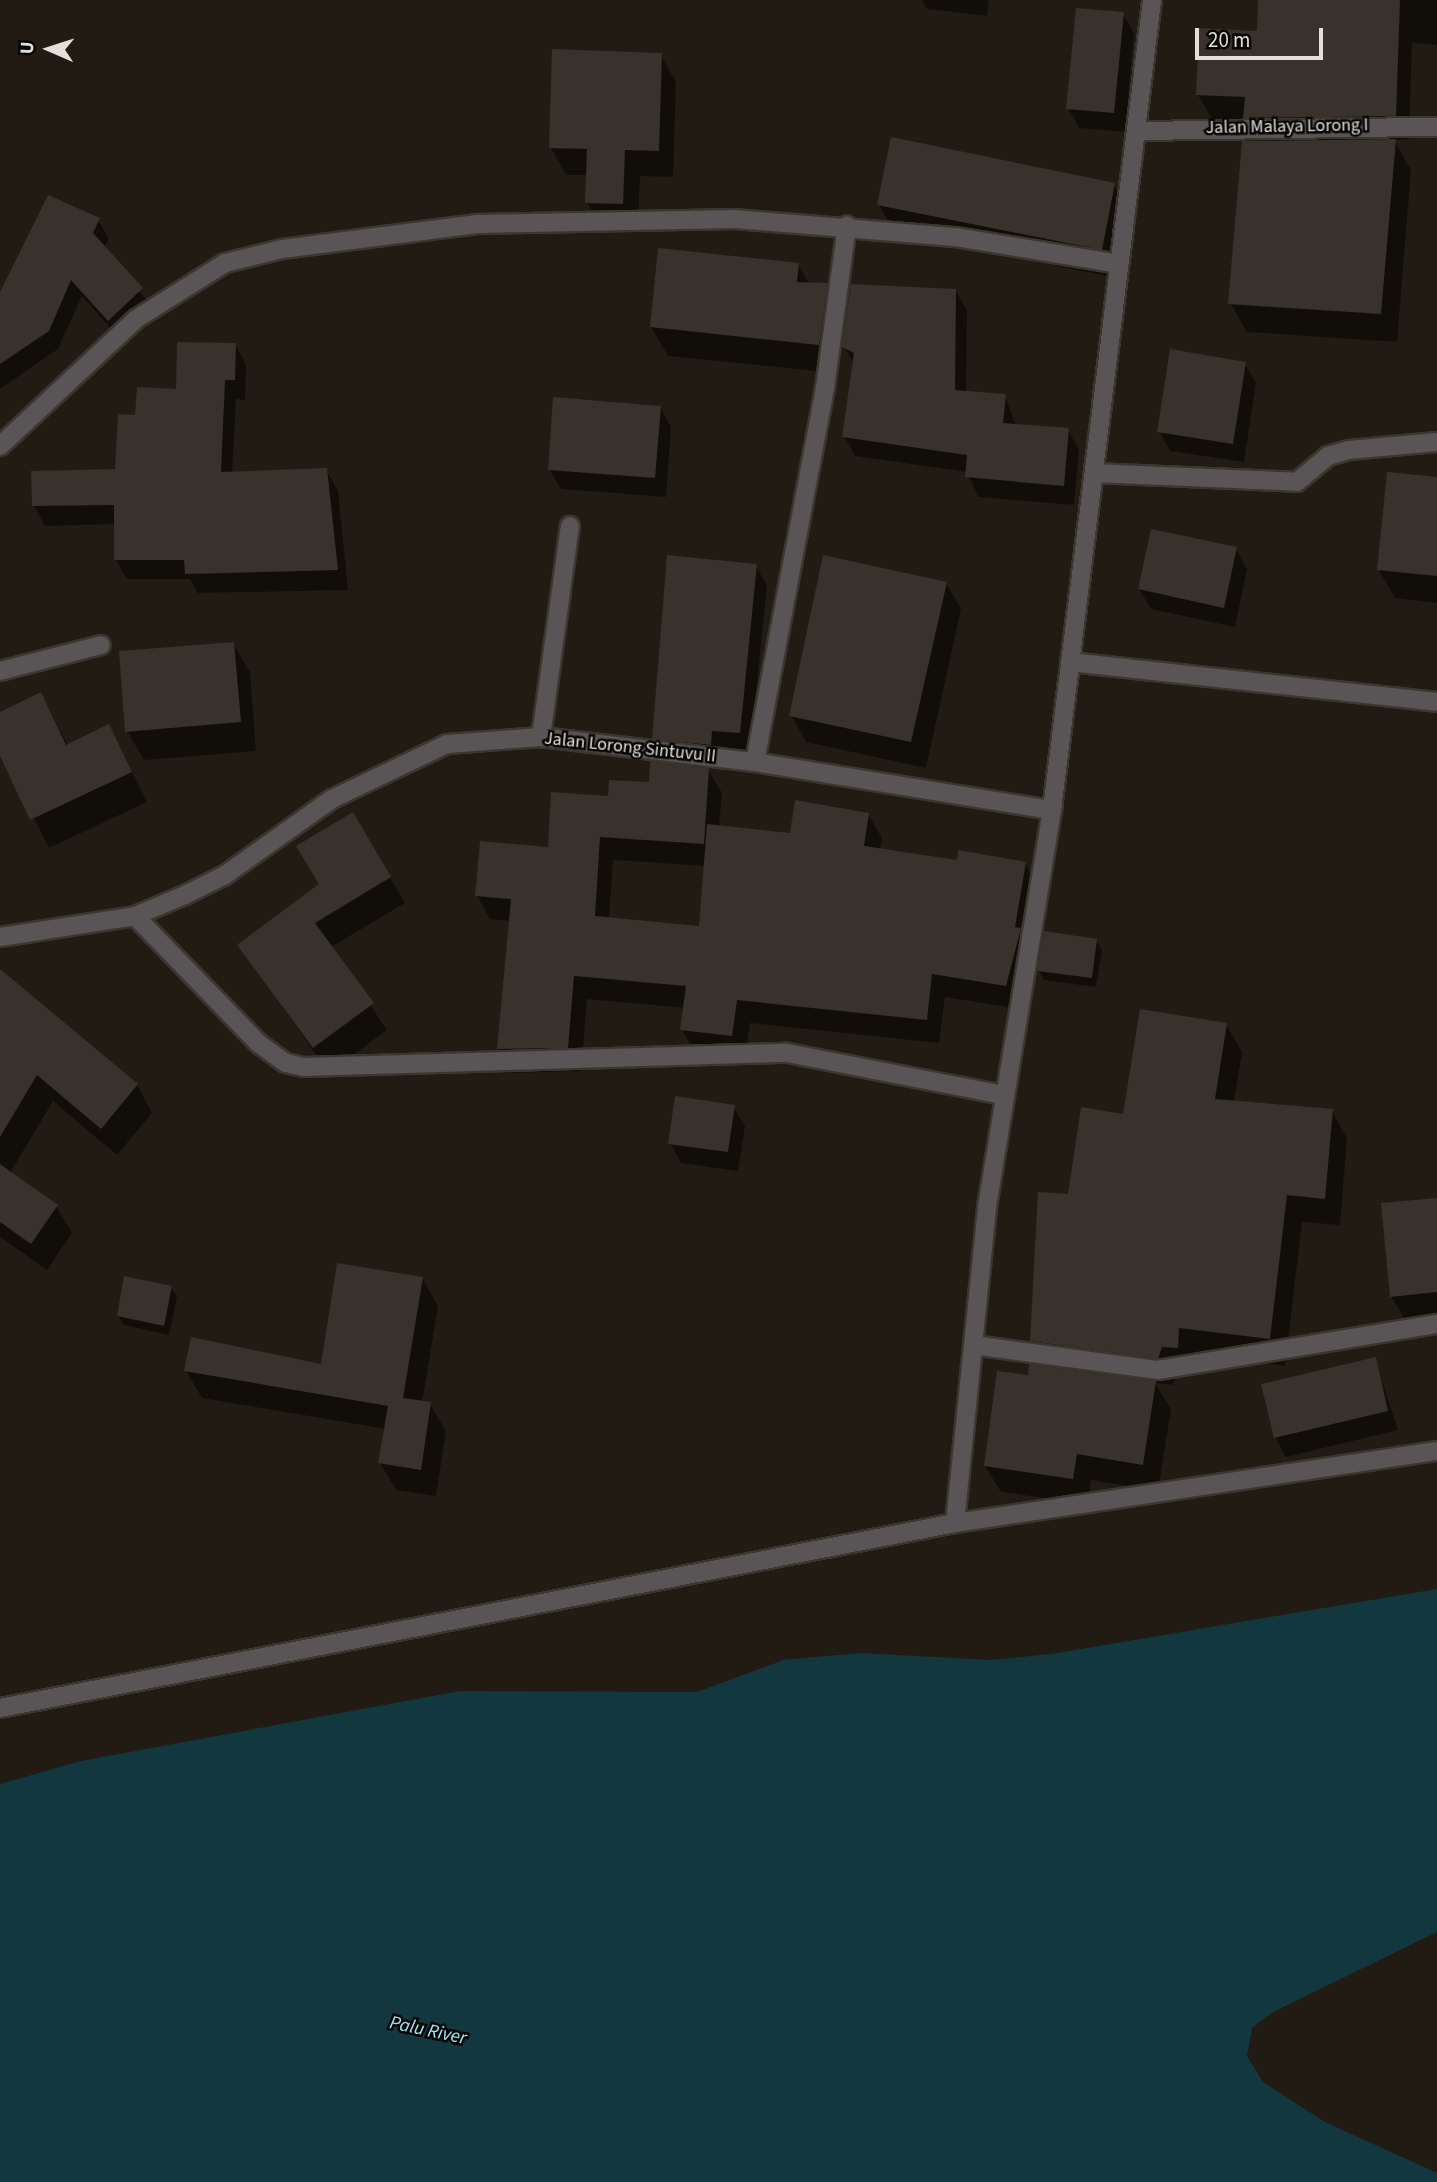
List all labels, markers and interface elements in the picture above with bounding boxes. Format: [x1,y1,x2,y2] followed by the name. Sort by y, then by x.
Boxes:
[14,14,84,84] north arrow
[1199,14,1327,58] scale bar
[1208,25,1250,55] text: 20 m
[14,41,41,55] text: U
[1205,115,1369,139] street label: Jalan Malaya Lorong I
[543,728,717,768] street label: Jalan Lorong Sintuvu II
[388,2012,468,2050] water label: Palu River

